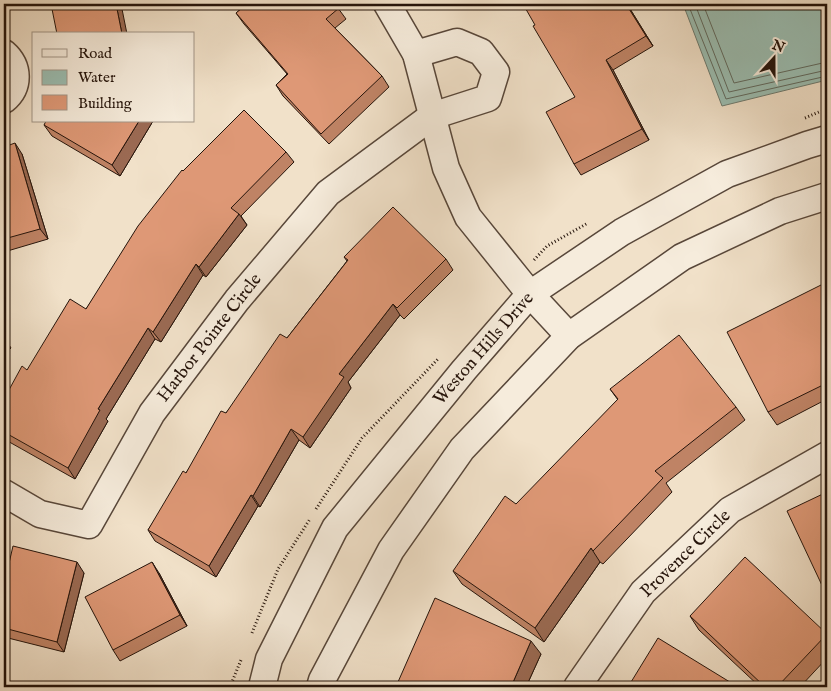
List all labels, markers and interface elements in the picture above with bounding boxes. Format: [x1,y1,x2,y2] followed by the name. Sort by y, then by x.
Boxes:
[32,32,195,122] legend
[748,32,798,82] north arrow
[768,36,787,57] text: N
[78,44,113,63] text: Road
[78,68,116,87] text: Water
[78,94,133,113] text: Building
[153,269,267,407] street label: Harbor Pointe Circle
[429,288,539,410] street label: Weston Hills Drive
[636,505,736,603] street label: Provence Circle

